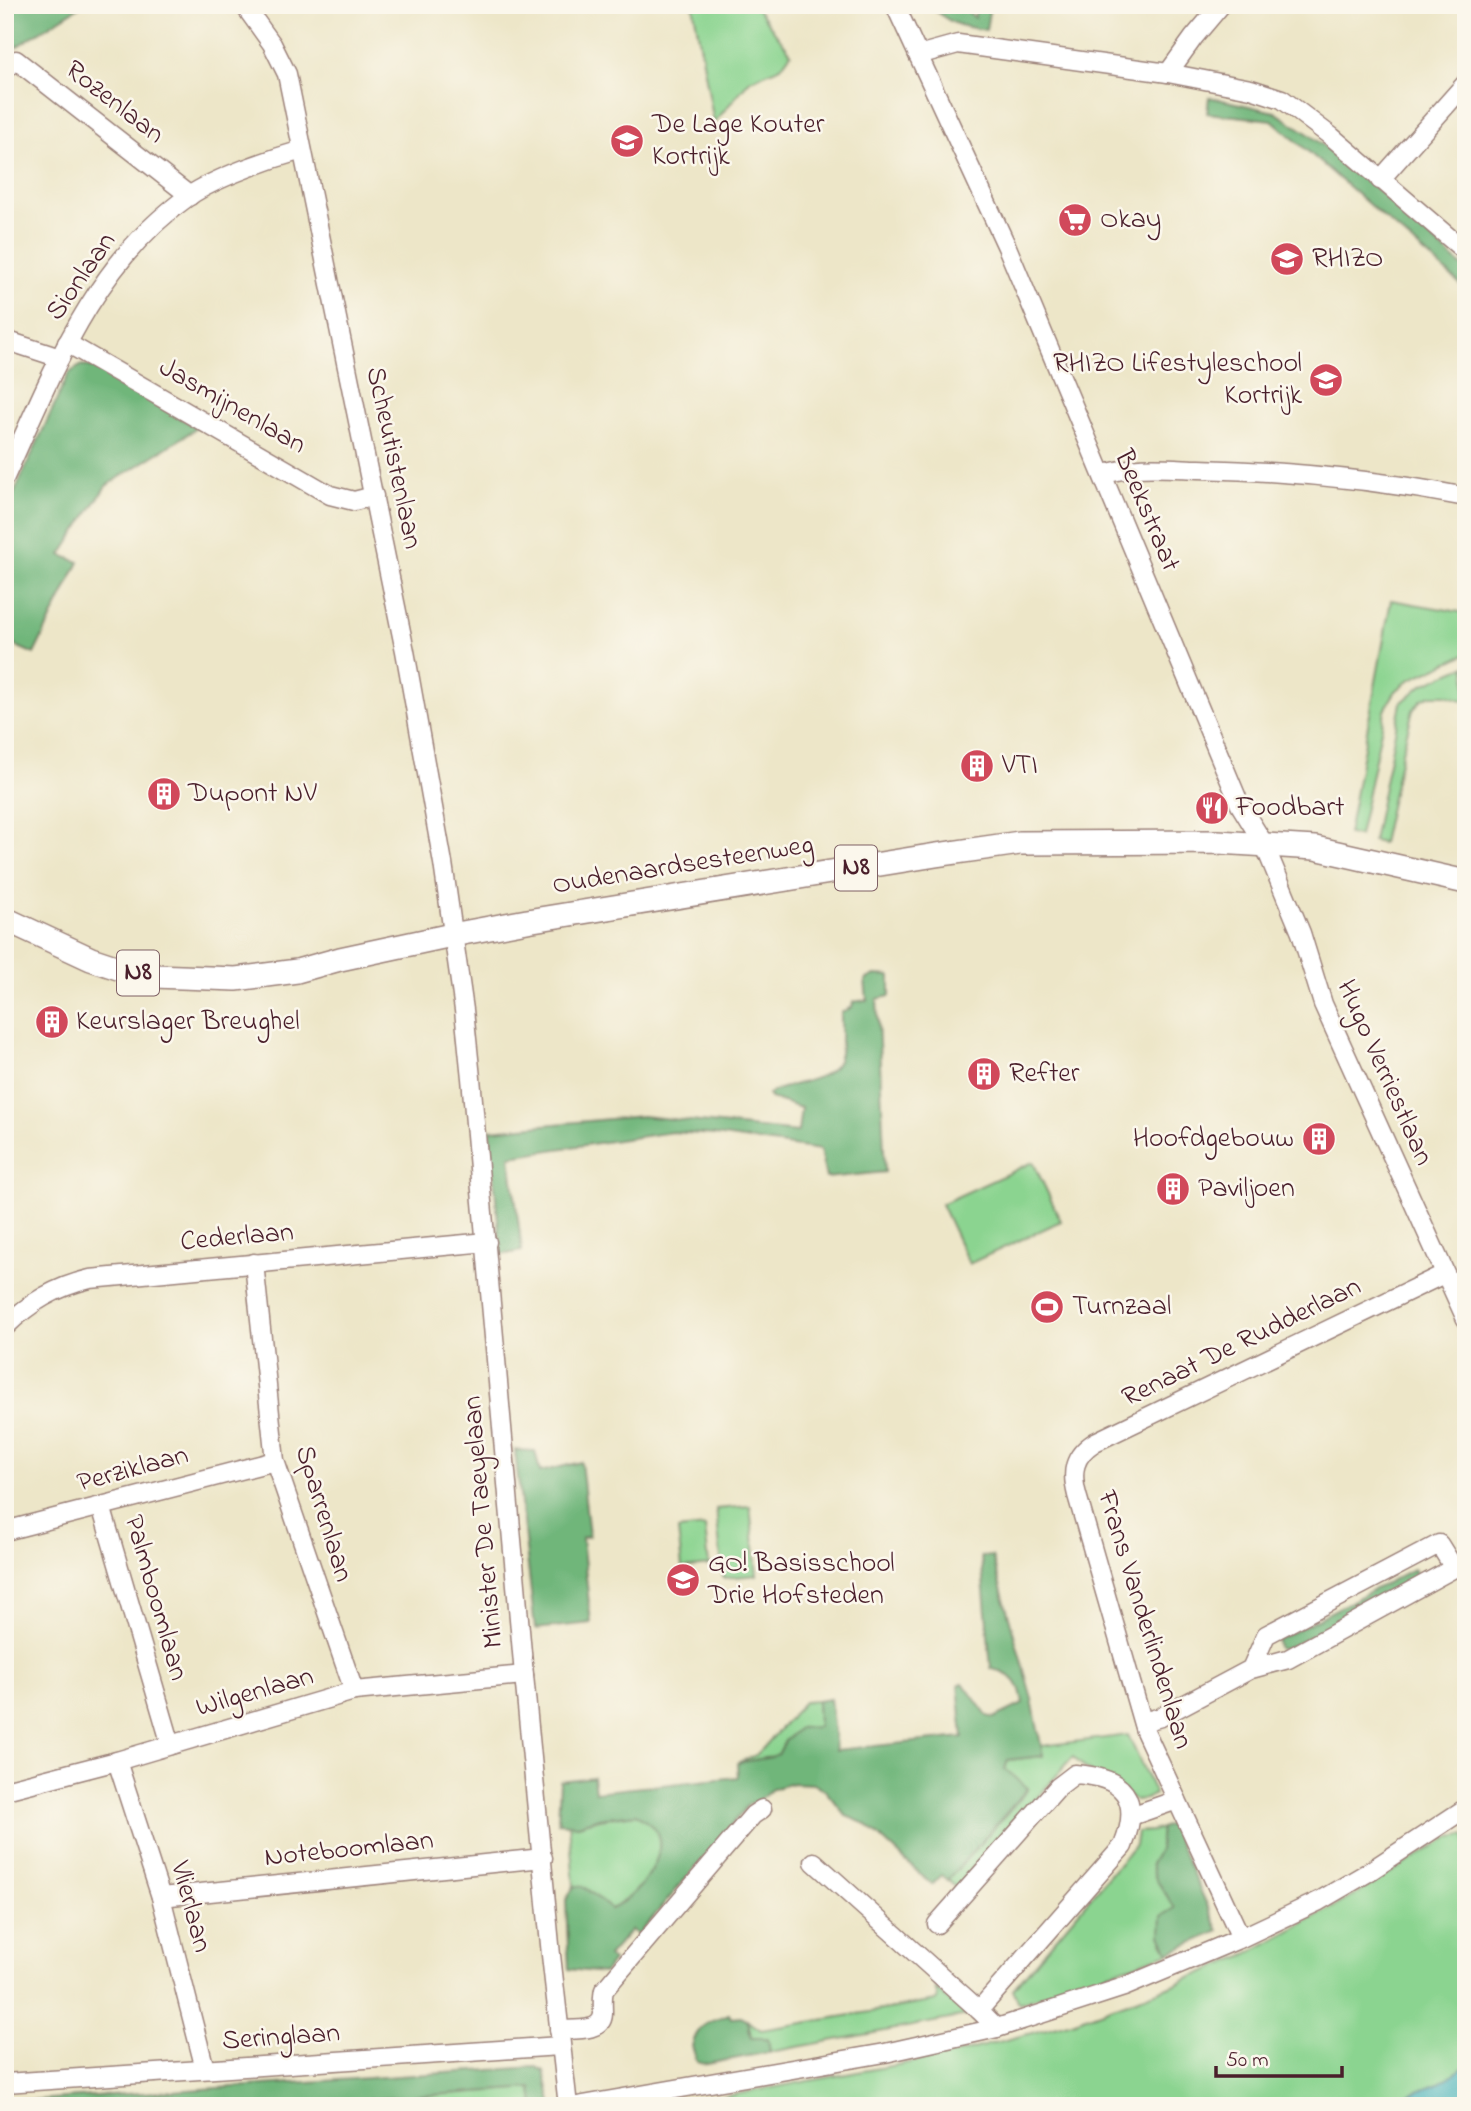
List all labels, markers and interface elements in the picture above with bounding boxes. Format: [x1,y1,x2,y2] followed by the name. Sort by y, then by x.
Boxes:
[55,51,173,155] street label: Rozenlaan
[651,105,825,178] place label: De Lage Kouter Kortrijk
[608,122,646,160] school or university icon: De Lage Kouter Kortrijk
[1100,200,1161,241] place label: Okay
[1056,201,1094,239] supermarket icon: Okay
[36,224,128,330] street label: Sionlaan
[1312,239,1384,280] place label: RHIZO
[1268,240,1306,278] school or university icon: RHIZO
[1053,344,1303,417] place label: RHIZO Lifestyleschool Kortrijk
[151,348,313,466] street label: Jasmijnenlaan
[1307,361,1345,399] school or university icon: RHIZO Lifestyleschool Kortrijk
[354,363,432,553] street label: Scheutistenlaan
[1102,443,1190,578] street label: Beekstraat
[1001,746,1038,787] place label: VTI
[958,747,996,785] building icon: VTI
[187,774,317,815] place label: Dupont NV
[145,775,183,813] building icon: Dupont NV
[1235,788,1344,829] place label: Foodbart
[1193,789,1231,827] restaurant icon: Foodbart
[549,825,817,907] street label: Oudenaardsesteenweg
[835,846,877,890] road number: N8
[117,950,159,996] road number: N8
[1325,974,1443,1172] street label: Hugo Verriestlaan
[76,1002,300,1043] place label: Keurslager Breughel
[33,1003,71,1041] building icon: Keurslager Breughel
[1009,1054,1080,1095] place label: Refter
[965,1055,1003,1093] building icon: Refter
[1133,1119,1294,1160] place label: Hoofdgebouw
[1300,1120,1338,1158] building icon: Hoofdgebouw
[1198,1169,1295,1210] place label: Paviljoen
[1154,1170,1192,1208] building icon: Paviljoen
[179,1213,295,1263] street label: Cederlaan
[1116,1267,1368,1419] street label: Renaat De Rudderlaan
[1072,1287,1171,1328] place label: Turnzaal
[1028,1288,1066,1326] sports icon: Turnzaal
[453,1394,515,1650] street label: Minister De Taeyelaan
[73,1436,193,1504] street label: Perziklaan
[283,1441,363,1587] street label: Sparrenlaan
[1085,1485,1203,1754] street label: Frans Vanderlindenlaan
[112,1510,198,1686] street label: Palmboomlaan
[707,1544,895,1617] place label: GO! Basisschool Drie Hofsteden
[664,1561,702,1599] school or university icon: GO! Basisschool Drie Hofsteden
[191,1657,319,1729] street label: Wilgenlaan
[262,1821,436,1879] street label: Noteboomlaan
[158,1856,222,1957] street label: Vlierlaan
[221,2013,341,2063] street label: Seringlaan
[1216,2034,1342,2078] scale bar
[1226,2046,1269,2076] text: 50 m

